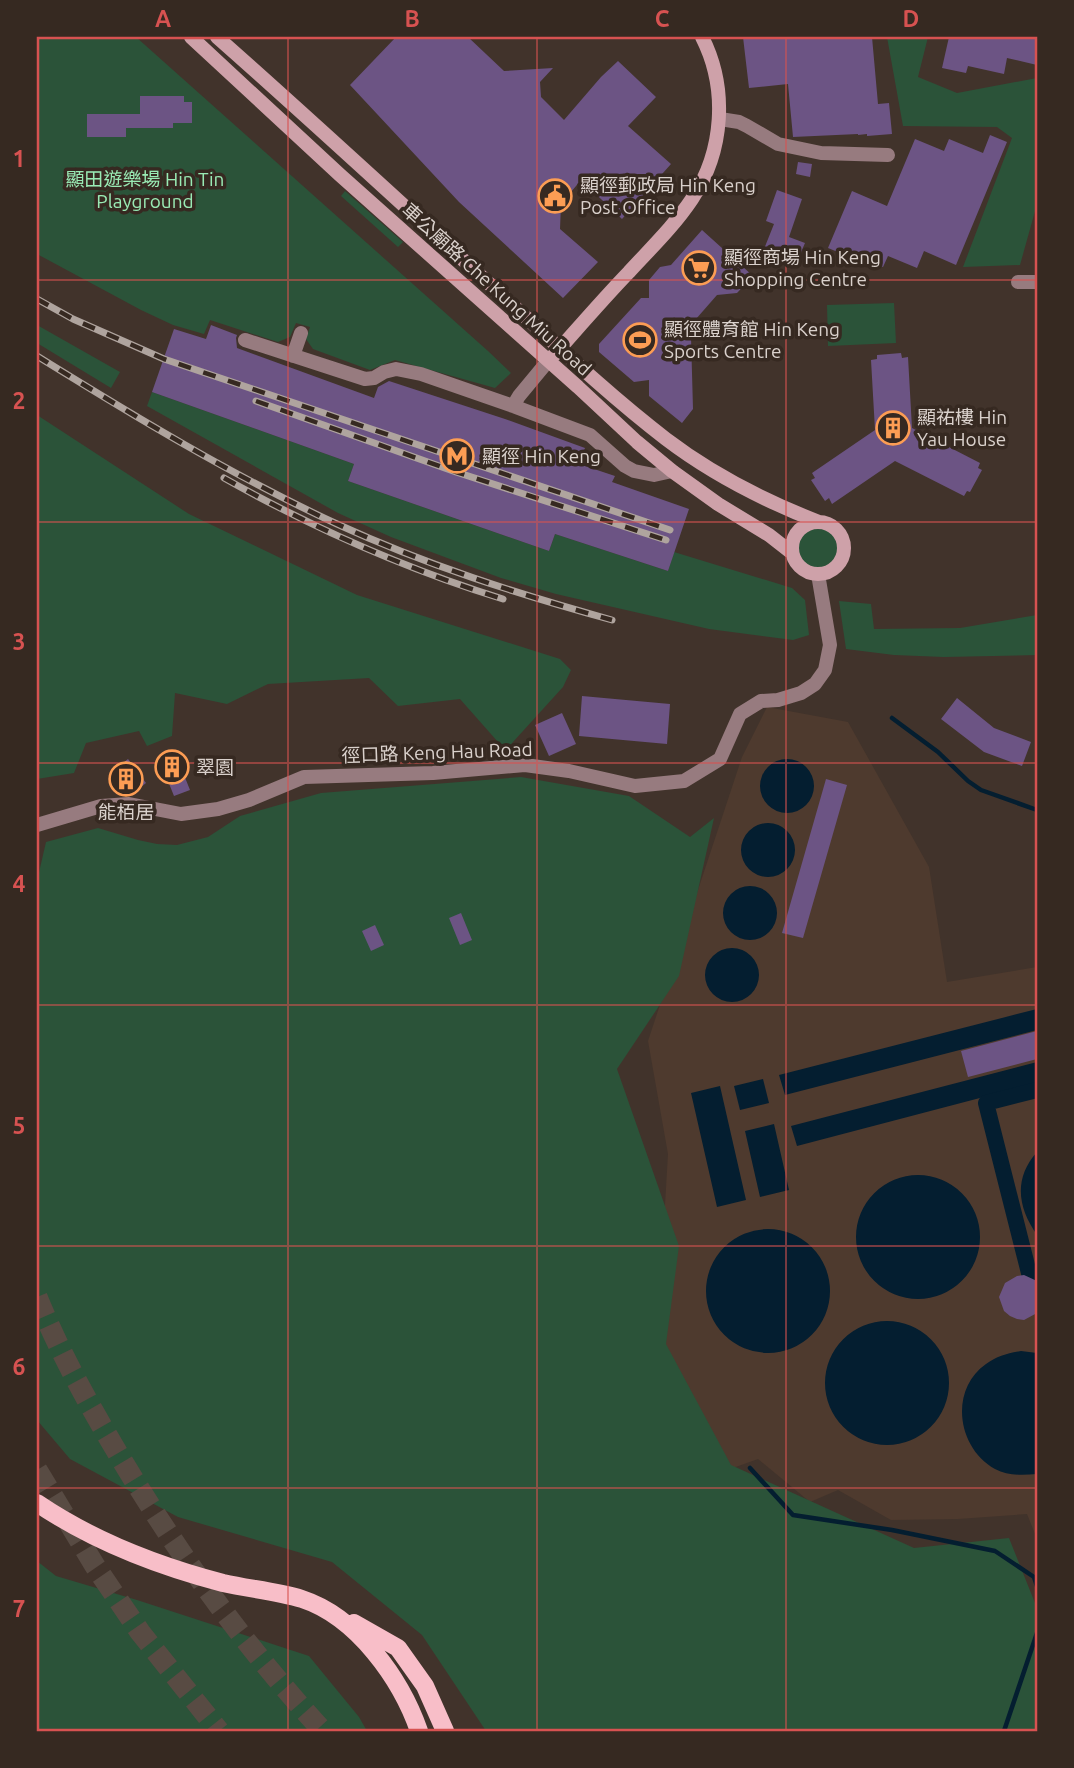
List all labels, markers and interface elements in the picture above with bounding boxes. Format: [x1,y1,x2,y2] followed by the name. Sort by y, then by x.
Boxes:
[155,6,171,31] text: A
[404,6,420,31] text: B
[655,6,670,31] text: C
[903,6,919,31] text: D
[13,146,25,171] text: 1
[66,168,224,212] park label: 顯田遊樂場 Hin Tin Playground
[580,174,756,218] place label: 顯徑郵政局 Hin Keng Post Office
[536,177,574,215] public building icon: 顯徑郵政局 Hin Keng Post Office
[398,198,596,380] street label: 車公廟路 Che Kung Miu Road
[724,246,881,290] place label: 顯徑商場 Hin Keng Shopping Centre
[680,249,718,287] supermarket icon: 顯徑商場 Hin Keng Shopping Centre
[664,318,840,362] place label: 顯徑體育館 Hin Keng Sports Centre
[621,321,659,359] sports icon: 顯徑體育館 Hin Keng Sports Centre
[13,388,25,413] text: 2
[917,406,1007,450] place label: 顯祐樓 Hin Yau House
[874,409,912,447] building icon: 顯祐樓 Hin Yau House
[438,437,476,475] metro station icon: 顯徑 Hin Keng
[482,445,601,467] place label: 顯徑 Hin Keng
[13,629,25,654] text: 3
[341,738,533,766] street label: 徑口路 Keng Hau Road
[153,748,191,786] building icon: 翠園
[196,756,234,778] place label: 翠園
[107,760,145,798] building icon: 能栢居
[97,801,155,823] place label: 能栢居
[13,871,26,896] text: 4
[13,1113,25,1138] text: 5
[13,1354,26,1379] text: 6
[13,1596,25,1621] text: 7

